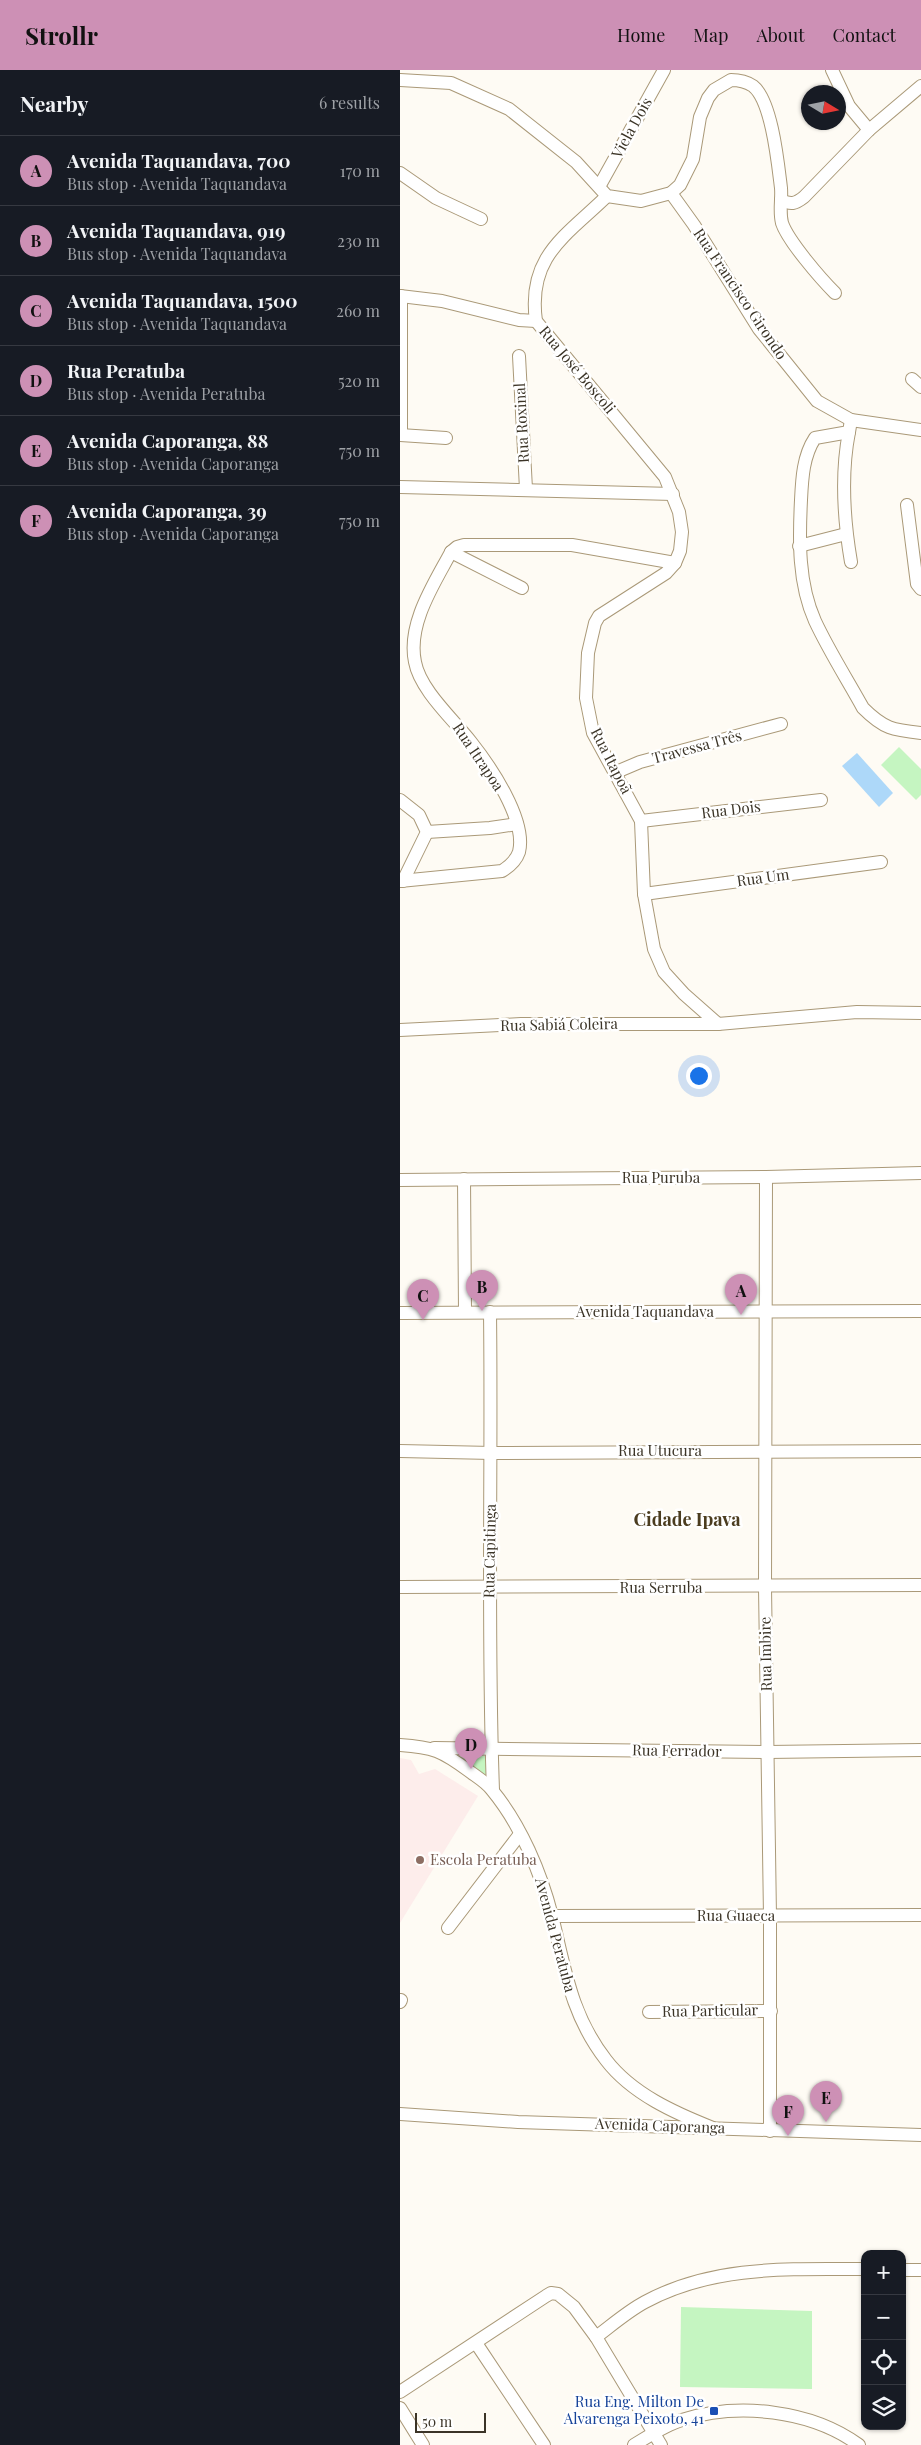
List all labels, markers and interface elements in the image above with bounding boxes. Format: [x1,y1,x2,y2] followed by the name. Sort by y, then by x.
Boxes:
[25,19,98,51] text: Strollr
[617,23,665,47] text: Home
[693,23,728,47] text: Map
[756,23,805,47] text: About
[833,23,896,47] text: Contact
[801,85,846,130] north arrow
[20,89,89,117] text: Nearby
[319,92,380,113] text: 6 results
[606,94,656,162] street label: Viela Dois
[67,147,290,173] text: Avenida Taquandava, 700
[31,160,41,181] text: A
[340,160,380,181] text: 170 m
[67,173,287,194] text: Bus stop · Avenida Taquandava
[67,217,286,243] text: Avenida Taquandava, 919
[689,224,792,363] street label: Rua Francisco Girondo
[31,230,41,251] text: B
[337,230,380,251] text: 230 m
[67,243,287,264] text: Bus stop · Avenida Taquandava
[67,287,298,313] text: Avenida Taquandava, 1500
[30,300,42,321] text: C
[336,300,380,321] text: 260 m
[67,313,287,334] text: Bus stop · Avenida Taquandava
[535,321,621,418] street label: Rua José Boscoli
[67,357,185,383] text: Rua Peratuba
[30,370,42,391] text: D
[338,370,380,391] text: 520 m
[67,383,265,404] text: Bus stop · Avenida Peratuba
[509,383,533,464] street label: Rua Roxinal
[67,427,268,453] text: Avenida Caporanga, 88
[31,440,41,461] text: E
[339,440,380,461] text: 750 m
[67,453,279,474] text: Bus stop · Avenida Caporanga
[67,497,267,523] text: Avenida Caporanga, 39
[31,510,41,531] text: F
[339,510,380,531] text: 750 m
[67,523,279,544] text: Bus stop · Avenida Caporanga
[449,718,509,795] street label: Rua Itrapoa
[587,724,637,797] street label: Rua Itapoã
[650,724,744,768] street label: Travessa Três
[700,795,762,823] street label: Rua Dois
[735,863,791,891] street label: Rua Um
[500,1013,618,1035] street label: Rua Sabiá Coleira
[686,1063,712,1089] your location
[622,1167,701,1187] street label: Rua Puruba
[466,1270,498,1311] pin: B
[725,1274,757,1315] pin: A
[407,1279,439,1320] pin: C
[575,1301,715,1321] street label: Avenida Taquandava
[618,1440,702,1460] street label: Rua Utucura
[478,1503,500,1598] street label: Rua Capitinga
[633,1507,741,1531] district label: Cidade Ipava
[619,1577,703,1597] street label: Rua Serruba
[754,1617,776,1692] street label: Rua Imbire
[455,1728,487,1769] pin: D
[632,1739,722,1761] street label: Rua Ferrador
[430,1849,537,1869] place label: Escola Peratuba
[414,1854,426,1866] marker: Escola Peratuba
[531,1874,581,1995] street label: Avenida Peratuba
[697,1905,776,1925] street label: Rua Guaeca
[662,1999,759,2021] street label: Rua Particular
[810,2081,842,2122] pin: E
[772,2095,804,2136] pin: F
[594,2113,726,2137] street label: Avenida Caporanga
[861,2250,906,2430] map controls
[861,2250,906,2295] button: +
[861,2295,906,2340] button: −
[861,2340,906,2385] button: locate
[861,2385,906,2430] button: layers
[563,2391,704,2428] place label: Rua Eng. Milton De Alvarenga Peixoto, 41
[708,2405,720,2417] marker: Rua Eng. Milton De Alvarenga Peixoto, 41
[415,2410,486,2433] scale bar
[422,2412,452,2431] text: 50 m

